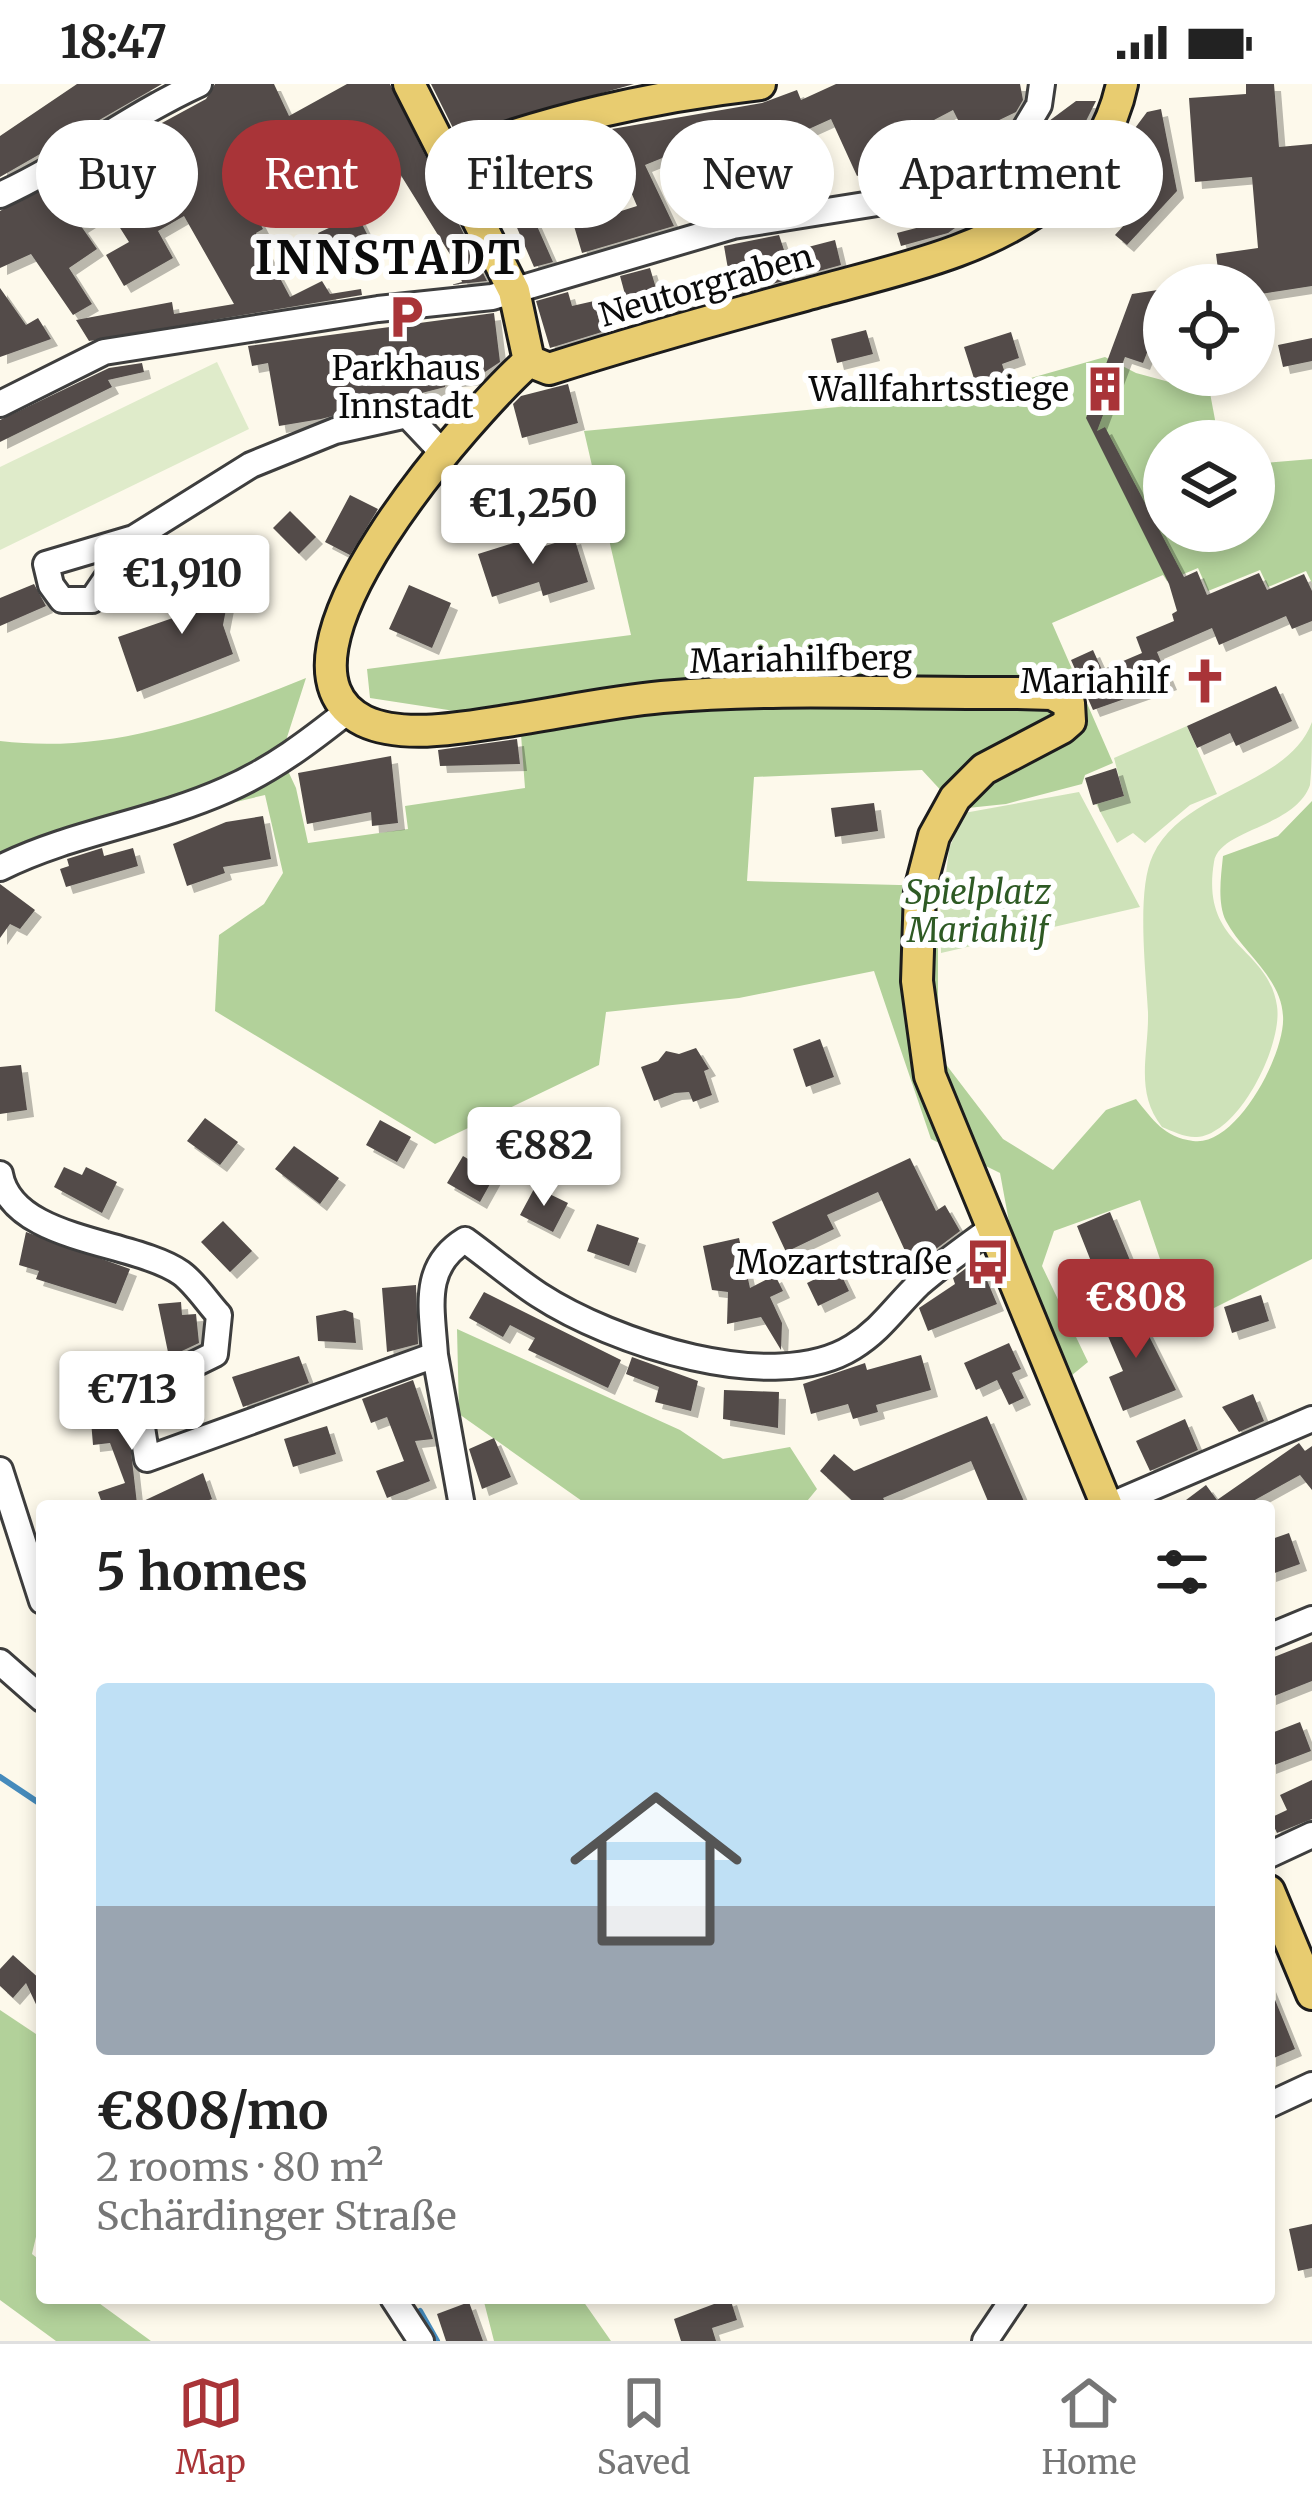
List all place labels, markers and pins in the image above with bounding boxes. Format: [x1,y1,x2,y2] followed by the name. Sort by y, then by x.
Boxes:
[381,292,431,342] parking icon: Parkhaus Innstadt
[331,348,481,427] place label: Parkhaus Innstadt
[1080,364,1130,414] building icon: Wallfahrtsstiege
[808,369,1069,410] place label: Wallfahrtsstiege
[435,465,631,567] pin: €1,250
[84,535,280,637] pin: €1,910
[1180,656,1230,706] church icon: Mariahilf
[1020,661,1170,702] place label: Mariahilf
[473,1107,615,1209] pin: €882
[963,1237,1013,1287] bus stop icon: Mozartstraße
[736,1242,952,1283] place label: Mozartstraße
[1065,1259,1207,1361] pin: €808
[61,1351,203,1453] pin: €713

